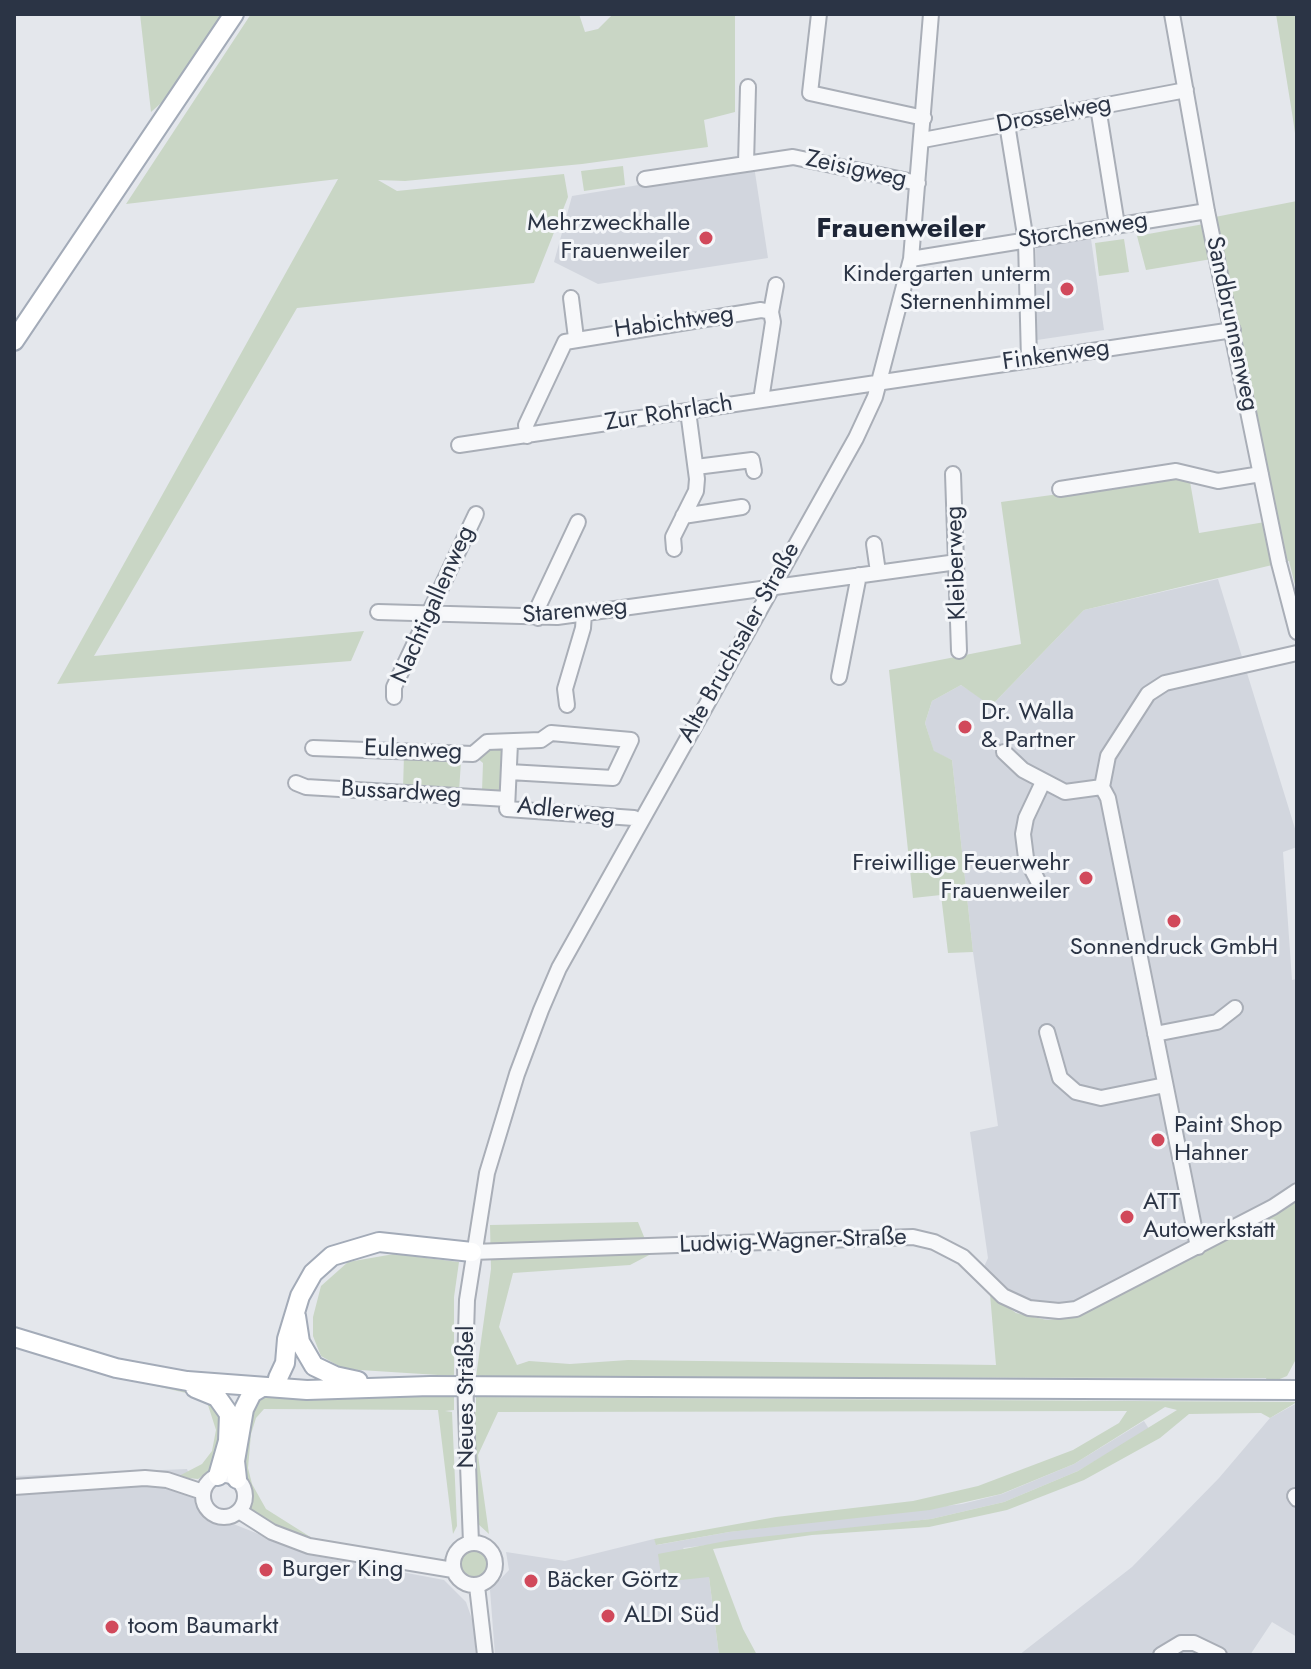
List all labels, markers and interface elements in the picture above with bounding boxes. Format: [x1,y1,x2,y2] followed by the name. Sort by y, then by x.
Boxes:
[994,90,1114,140] street label: Drosselweg
[803,145,909,195] street label: Zeisigweg
[1016,207,1150,255] street label: Storchenweg
[527,210,690,266] place label: Mehrzweckhalle Frauenweiler
[816,213,986,247] district label: Frauenweiler
[697,229,715,247] marker: Mehrzweckhalle Frauenweiler
[1198,234,1264,414] street label: Sandbrunnenweg
[843,261,1051,317] place label: Kindergarten unterm Sternenhimmel
[1058,280,1076,298] marker: Kindergarten unterm Sternenhimmel
[612,300,736,346] street label: Habichtweg
[1001,334,1111,378] street label: Finkenweg
[603,390,735,438] street label: Zur Rohrlach
[941,505,973,621] street label: Kleiberweg
[386,522,482,688] street label: Nachtigallenweg
[673,538,807,748] street label: Alte Bruchsaler Straße
[521,593,629,631] street label: Starenweg
[981,699,1076,755] place label: Dr. Walla & Partner
[956,718,974,736] marker: Dr. Walla & Partner
[363,735,463,767] street label: Eulenweg
[340,775,462,811] street label: Bussardweg
[516,793,616,831] street label: Adlerweg
[852,850,1070,906] place label: Freiwillige Feuerwehr Frauenweiler
[1077,869,1095,887] marker: Freiwillige Feuerwehr Frauenweiler
[1165,912,1183,930] marker: Sonnendruck GmbH
[1070,934,1278,962] place label: Sonnendruck GmbH
[1174,1112,1282,1168] place label: Paint Shop Hahner
[1149,1131,1167,1149] marker: Paint Shop Hahner
[1143,1189,1275,1245] place label: ATT Autowerkstatt
[1118,1208,1136,1226] marker: ATT Autowerkstatt
[679,1224,907,1260] street label: Ludwig-Wagner-Straße
[453,1325,481,1469] street label: Neues Sträßel
[282,1556,403,1584] place label: Burger King
[257,1561,275,1579] marker: Burger King
[547,1567,678,1595] place label: Bäcker Görtz
[522,1572,540,1590] marker: Bäcker Görtz
[624,1602,719,1630] place label: ALDI Süd
[599,1607,617,1625] marker: ALDI Süd
[128,1613,278,1641] place label: toom Baumarkt
[103,1618,121,1636] marker: toom Baumarkt

